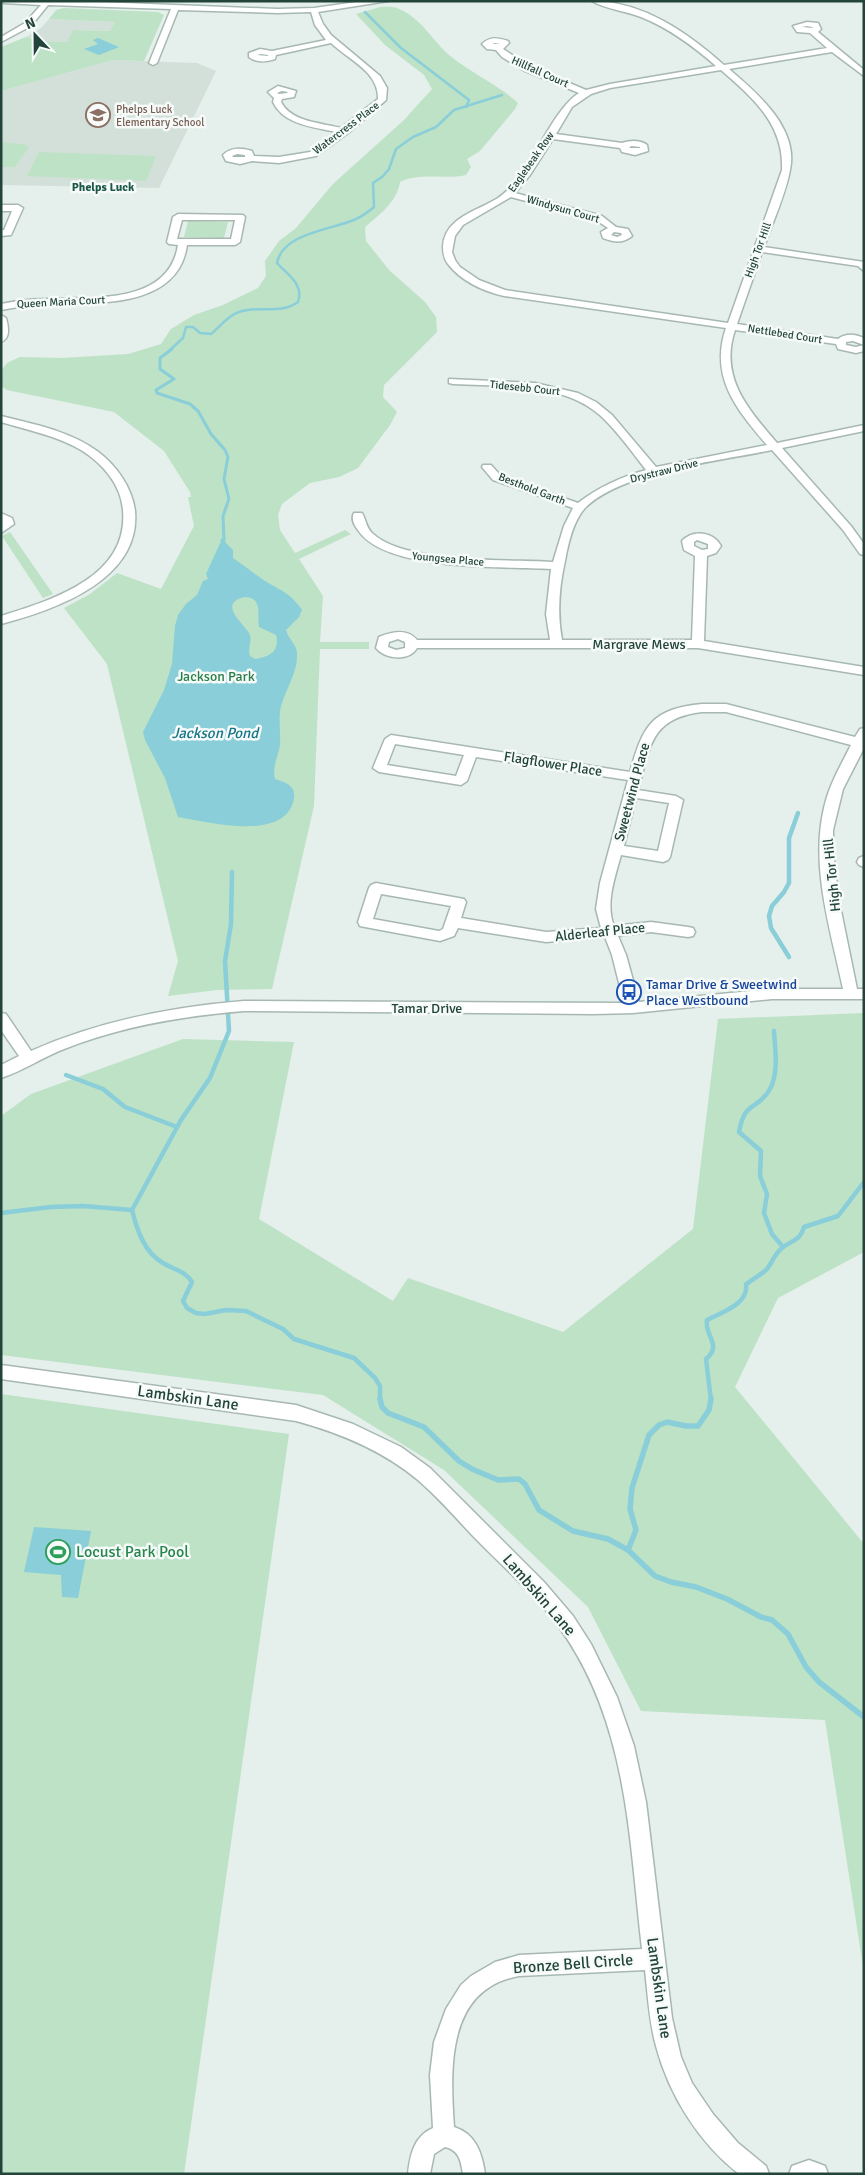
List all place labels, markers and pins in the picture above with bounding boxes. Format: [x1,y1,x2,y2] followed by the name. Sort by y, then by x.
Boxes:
[85,102,111,128] school or university icon: Phelps Luck Elementary School
[116,103,204,129] place label: Phelps Luck Elementary School
[646,976,797,1009] place label: Tamar Drive & Sweetwind Place Westbound
[616,979,642,1005] bus stop icon: Tamar Drive & Sweetwind Place Westbound
[45,1539,71,1565] sports icon: Locust Park Pool
[76,1542,189,1562] place label: Locust Park Pool

